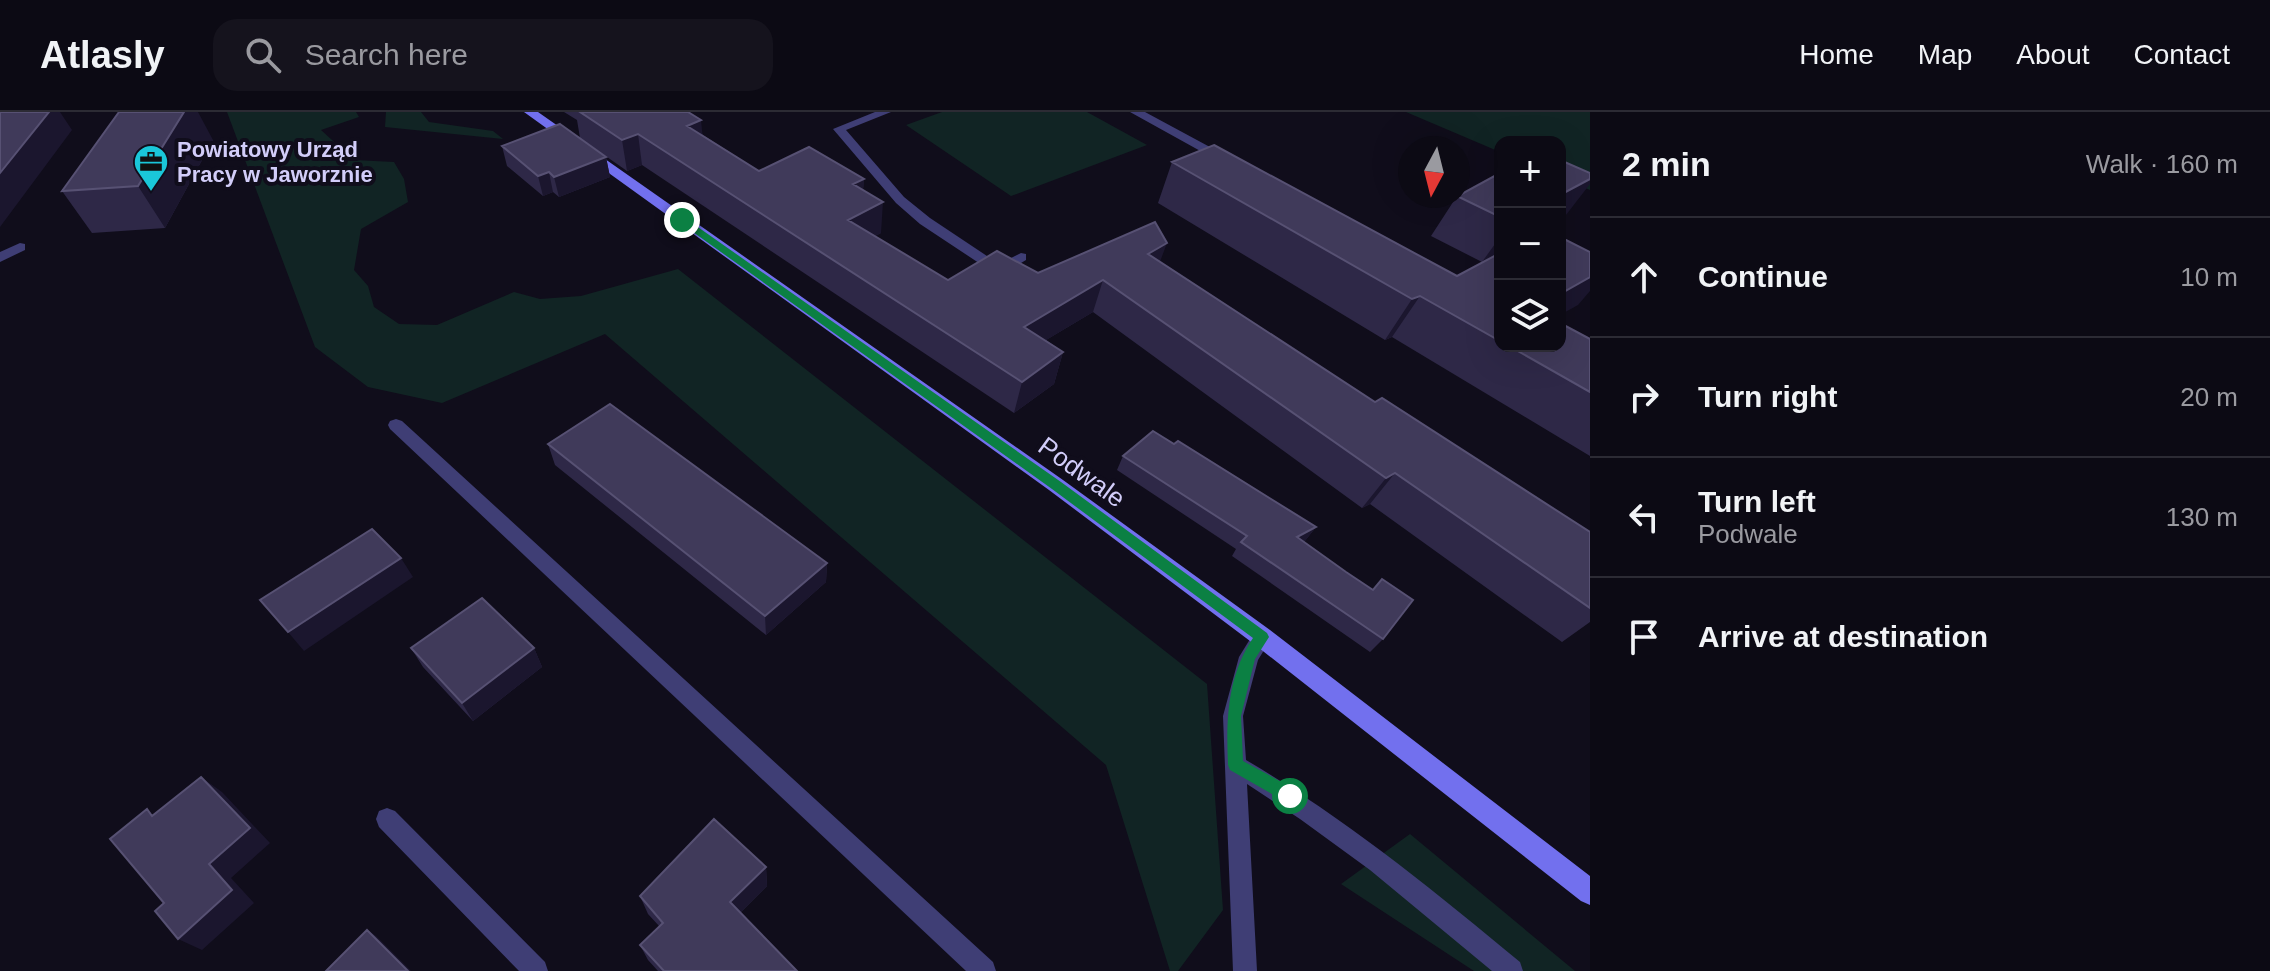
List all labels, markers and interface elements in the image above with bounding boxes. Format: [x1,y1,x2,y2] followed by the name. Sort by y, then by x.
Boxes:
[213,19,773,91] search box
[241,33,285,77] icon: search
[40,34,165,76] text: Atlasly
[305,38,468,71] text: Search here
[1799,39,1874,70] text: Home
[1918,39,1972,70] text: Map
[2016,39,2090,70] text: About
[2134,39,2230,70] text: Contact
[1398,136,1470,208] north arrow
[1494,136,1566,352] map controls
[1494,136,1566,208] button: +
[177,137,373,187] place label: Powiatowy Urząd Pracy w Jaworznie
[132,143,170,193] office icon: Powiatowy Urząd Pracy w Jaworznie
[1622,145,1711,183] text: 2 min
[2086,149,2238,179] text: Walk · 160 m
[664,202,700,238] route end
[1494,208,1566,280] button: −
[1622,255,1666,299] icon: ahead
[1698,260,1828,293] text: Continue
[2180,262,2238,292] text: 10 m
[1494,280,1566,352] button: layers
[1622,375,1666,419] icon: right
[1698,380,1837,413] text: Turn right
[2180,382,2238,412] text: 20 m
[1033,431,1131,513] street label: Podwale
[1698,485,1816,518] text: Turn left
[1622,495,1666,539] icon: left
[2166,502,2238,532] text: 130 m
[1698,519,1798,549] text: Podwale
[1622,615,1666,659] icon: arrive
[1698,620,1988,653] text: Arrive at destination
[1272,778,1308,814] route start

